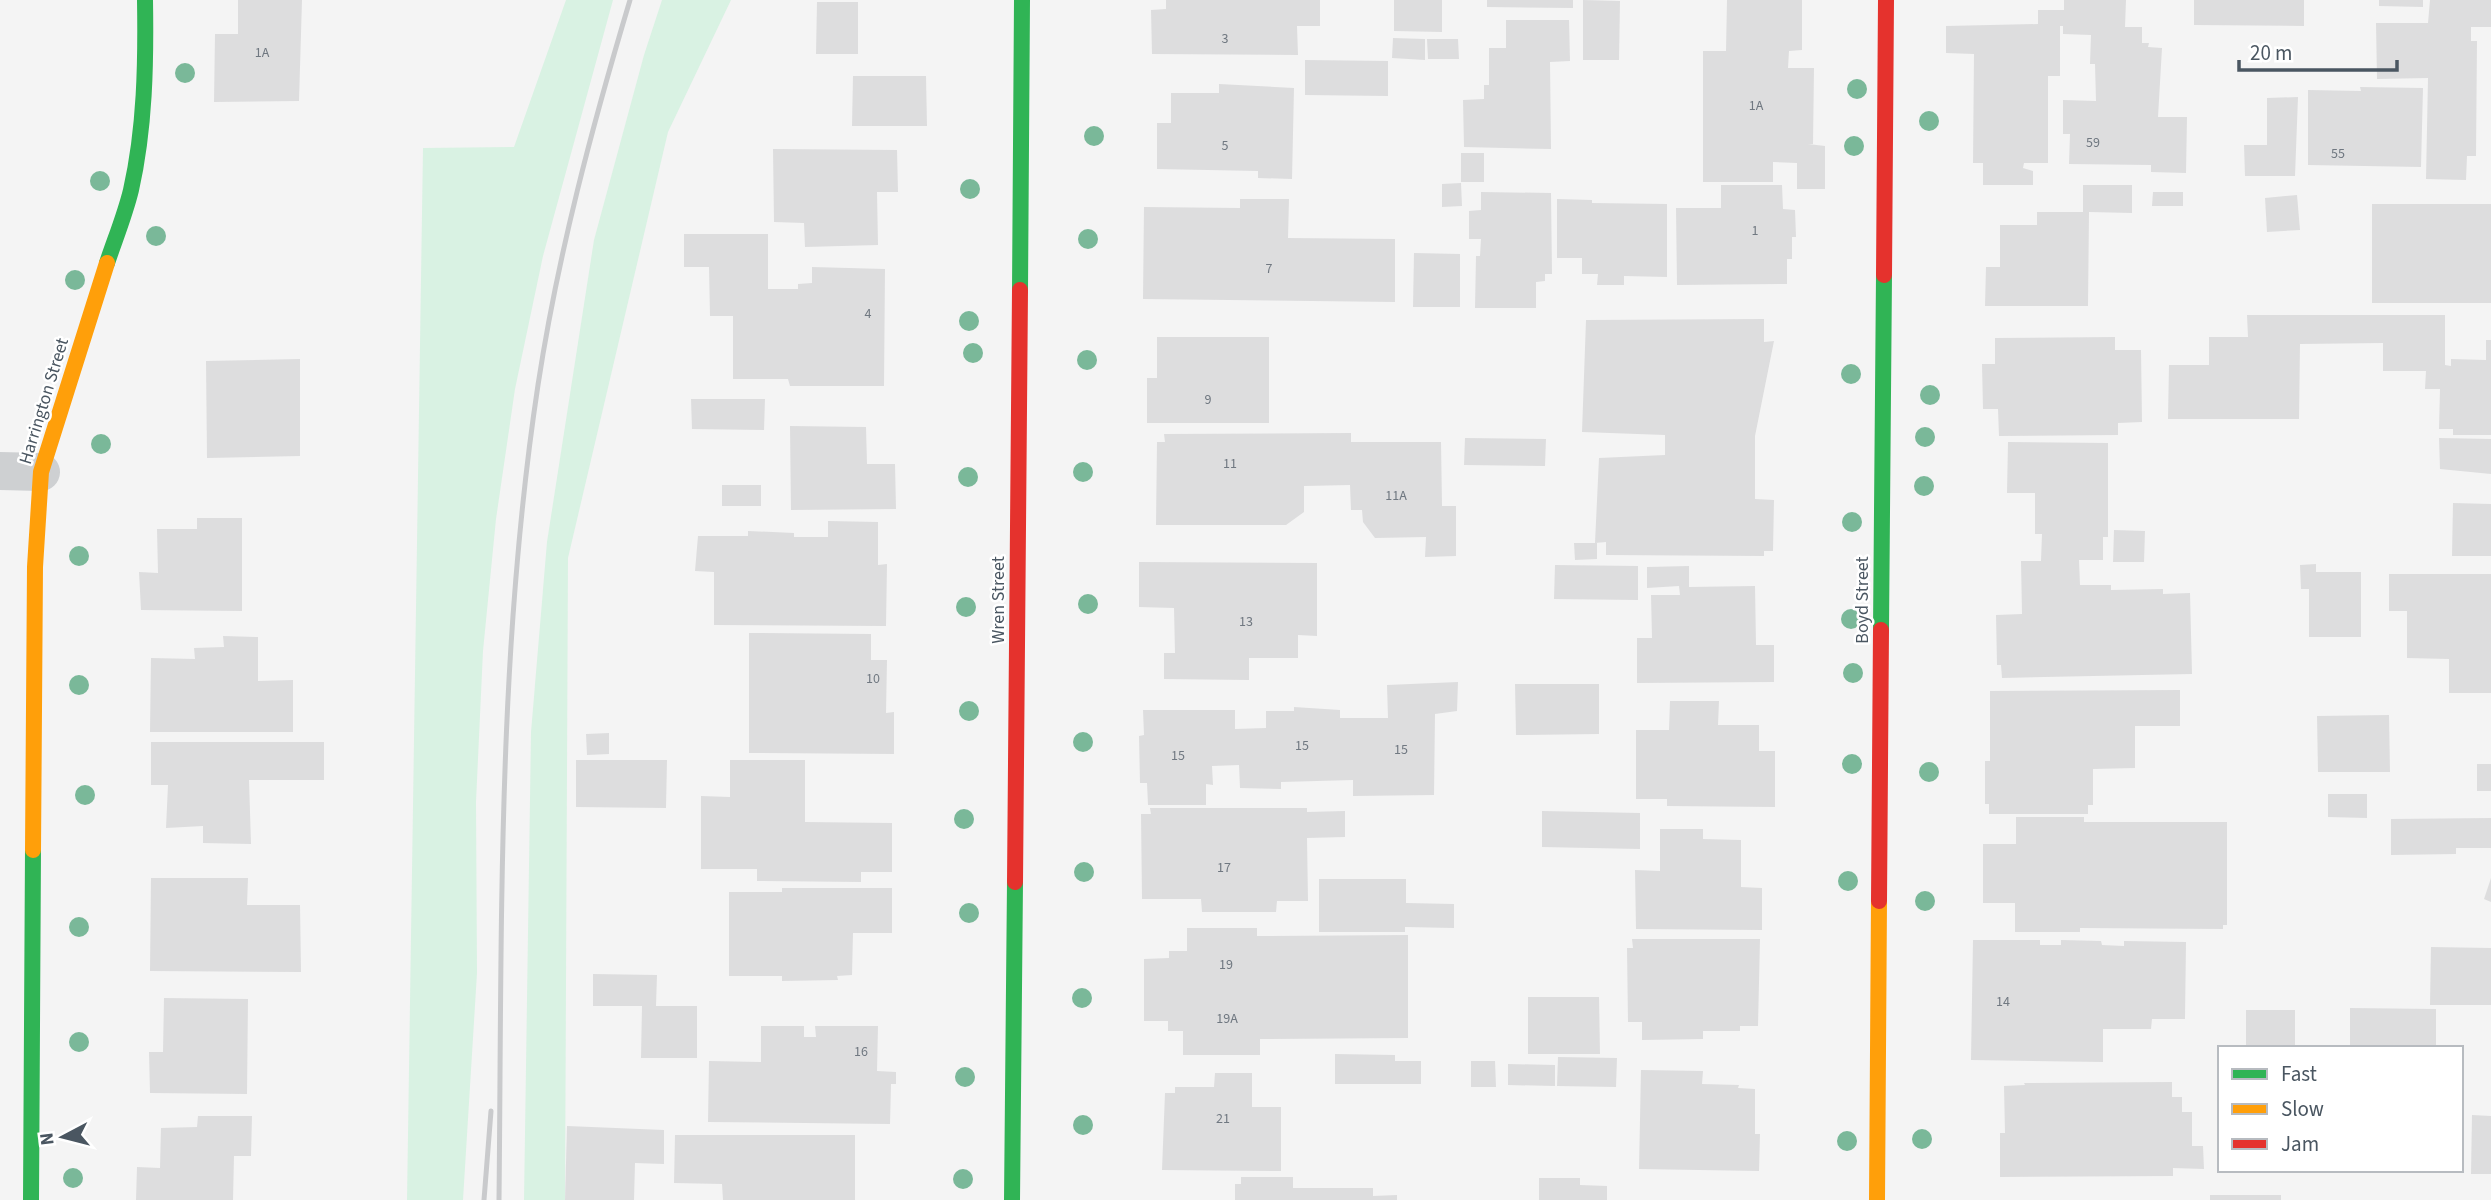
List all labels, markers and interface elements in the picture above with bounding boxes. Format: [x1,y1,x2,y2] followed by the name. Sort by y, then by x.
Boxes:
[2239,28,2396,72] scale bar
[1222,29,1229,49] house number: 3
[2250,38,2292,68] text: 20 m
[255,43,270,63] house number: 1A
[1749,96,1764,116] house number: 1A
[2086,133,2100,153] house number: 59
[1222,136,1229,156] house number: 5
[2331,144,2345,164] house number: 55
[1752,221,1759,241] house number: 1
[1266,259,1273,279] house number: 7
[865,304,872,324] house number: 4
[13,335,75,467] street label: Harrington Street
[1205,390,1212,410] house number: 9
[1223,454,1237,474] house number: 11
[1385,486,1407,506] house number: 11A
[986,556,1011,644] street label: Wren Street
[1850,556,1875,644] street label: Boyd Street
[1239,612,1253,632] house number: 13
[866,669,880,689] house number: 10
[1295,736,1309,756] house number: 15
[1394,740,1408,760] house number: 15
[1171,746,1185,766] house number: 15
[1217,858,1231,878] house number: 17
[1219,955,1233,975] house number: 19
[1996,992,2010,1012] house number: 14
[1216,1009,1238,1029] house number: 19A
[854,1042,868,1062] house number: 16
[2218,1046,2463,1172] legend
[2281,1059,2317,1089] text: Fast
[2281,1094,2324,1124] text: Slow
[28,1102,98,1172] north arrow
[1216,1109,1230,1129] house number: 21
[2281,1129,2319,1159] text: Jam
[33,1131,62,1147] text: N

